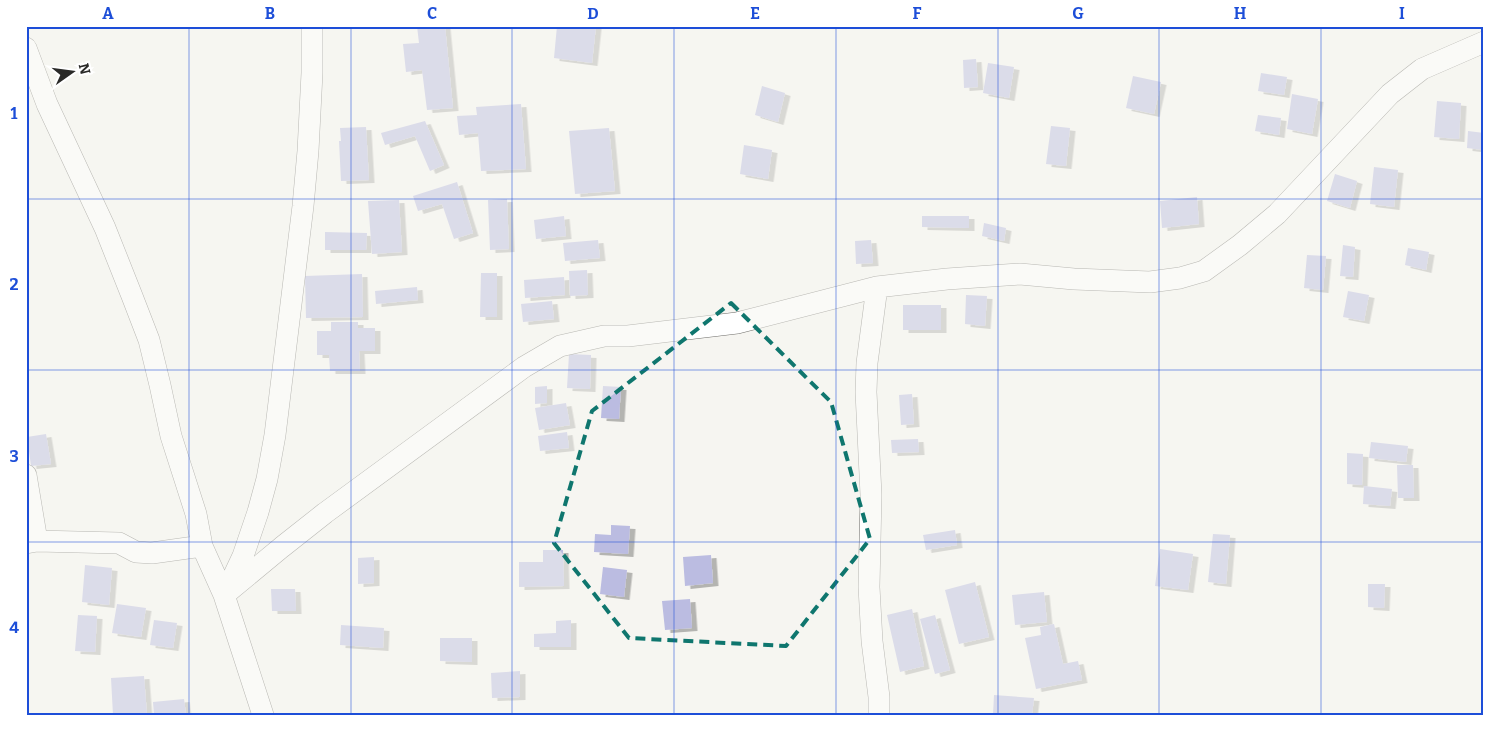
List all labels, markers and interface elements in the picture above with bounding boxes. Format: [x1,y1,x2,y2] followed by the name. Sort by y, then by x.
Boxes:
[102,4,114,23] text: A
[265,4,275,23] text: B
[427,4,437,23] text: C
[587,4,599,23] text: D
[750,4,760,23] text: E
[913,4,922,23] text: F
[1072,4,1084,23] text: G
[1234,4,1247,23] text: H
[1399,4,1405,23] text: I
[48,48,98,98] north arrow
[75,62,94,76] text: N
[11,104,18,123] text: 1
[9,275,19,294] text: 2
[9,447,19,466] text: 3
[9,618,19,637] text: 4

